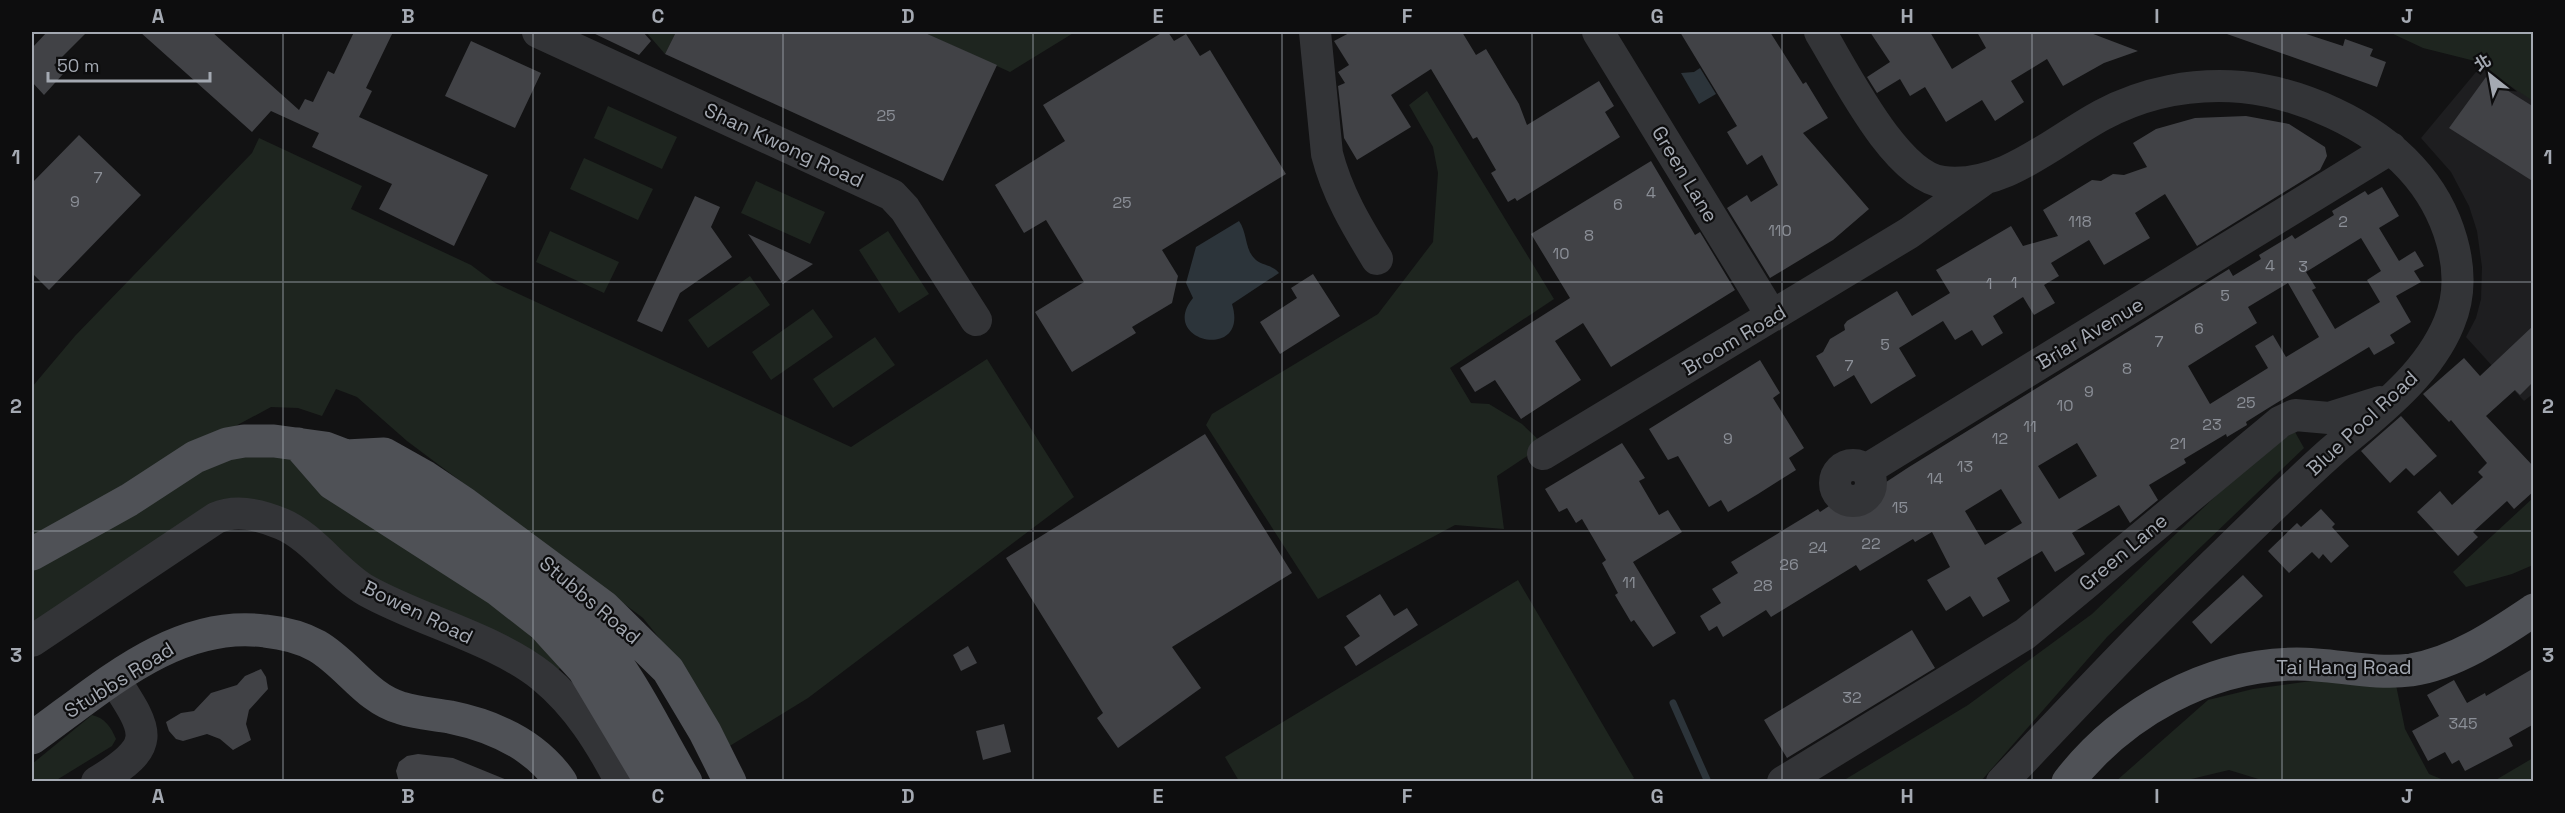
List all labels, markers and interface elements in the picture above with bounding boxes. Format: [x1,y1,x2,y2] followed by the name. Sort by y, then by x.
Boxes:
[152,3,165,29] text: A
[401,3,415,29] text: B
[652,3,665,29] text: C
[901,3,915,29] text: D
[1152,3,1164,29] text: E
[1402,3,1413,29] text: F
[1650,3,1664,29] text: G
[1900,3,1914,29] text: H
[2154,3,2160,29] text: I
[2401,3,2413,29] text: J
[48,45,210,83] scale bar
[2460,45,2520,105] north arrow
[2470,49,2495,76] text: 北
[57,54,99,77] text: 50 m
[700,97,868,193] street label: Shan Kwong Road
[876,105,896,126] house number: 25
[1646,121,1724,227] street label: Green Lane
[11,144,21,170] text: 1
[2543,144,2553,170] text: 1
[93,167,103,188] house number: 7
[1646,182,1656,203] house number: 4
[70,191,80,212] house number: 9
[1112,192,1132,213] house number: 25
[1613,194,1623,215] house number: 6
[2068,211,2092,232] house number: 118
[2338,211,2348,232] house number: 2
[1768,220,1792,241] house number: 110
[1584,225,1594,246] house number: 8
[1553,243,1569,264] house number: 10
[2265,255,2275,276] house number: 4
[2298,256,2308,277] house number: 3
[2011,272,2017,293] house number: 1
[1986,273,1992,294] house number: 1
[2220,285,2230,306] house number: 5
[2032,291,2148,375] street label: Briar Avenue
[1677,299,1791,381] street label: Broom Road
[2194,318,2204,339] house number: 6
[2154,331,2164,352] house number: 7
[1880,334,1890,355] house number: 5
[1844,355,1854,376] house number: 7
[2122,358,2132,379] house number: 8
[2301,365,2423,481] street label: Blue Pool Road
[2084,381,2094,402] house number: 9
[2236,392,2256,413] house number: 25
[10,393,22,419] text: 2
[2542,393,2554,419] text: 2
[2057,395,2073,416] house number: 10
[2202,414,2222,435] house number: 23
[2023,416,2037,437] house number: 11
[1723,428,1733,449] house number: 9
[1992,428,2008,449] house number: 12
[2170,433,2186,454] house number: 21
[1957,456,1973,477] house number: 13
[1927,468,1943,489] house number: 14
[1892,497,1908,518] house number: 15
[2073,507,2173,597] street label: Green Lane
[1861,533,1881,554] house number: 22
[1808,537,1828,558] house number: 24
[534,550,646,650] street label: Stubbs Road
[1779,554,1799,575] house number: 26
[1622,572,1636,593] house number: 11
[359,574,477,650] street label: Bowen Road
[1753,575,1773,596] house number: 28
[59,636,179,724] street label: Stubbs Road
[10,642,22,668] text: 3
[2542,642,2554,668] text: 3
[2276,654,2412,680] street label: Tai Hang Road
[1842,687,1862,708] house number: 32
[2448,713,2478,734] house number: 345
[152,783,165,809] text: A
[401,783,415,809] text: B
[652,783,665,809] text: C
[901,783,915,809] text: D
[1152,783,1164,809] text: E
[1402,783,1413,809] text: F
[1650,783,1664,809] text: G
[1900,783,1914,809] text: H
[2154,783,2160,809] text: I
[2401,783,2413,809] text: J

